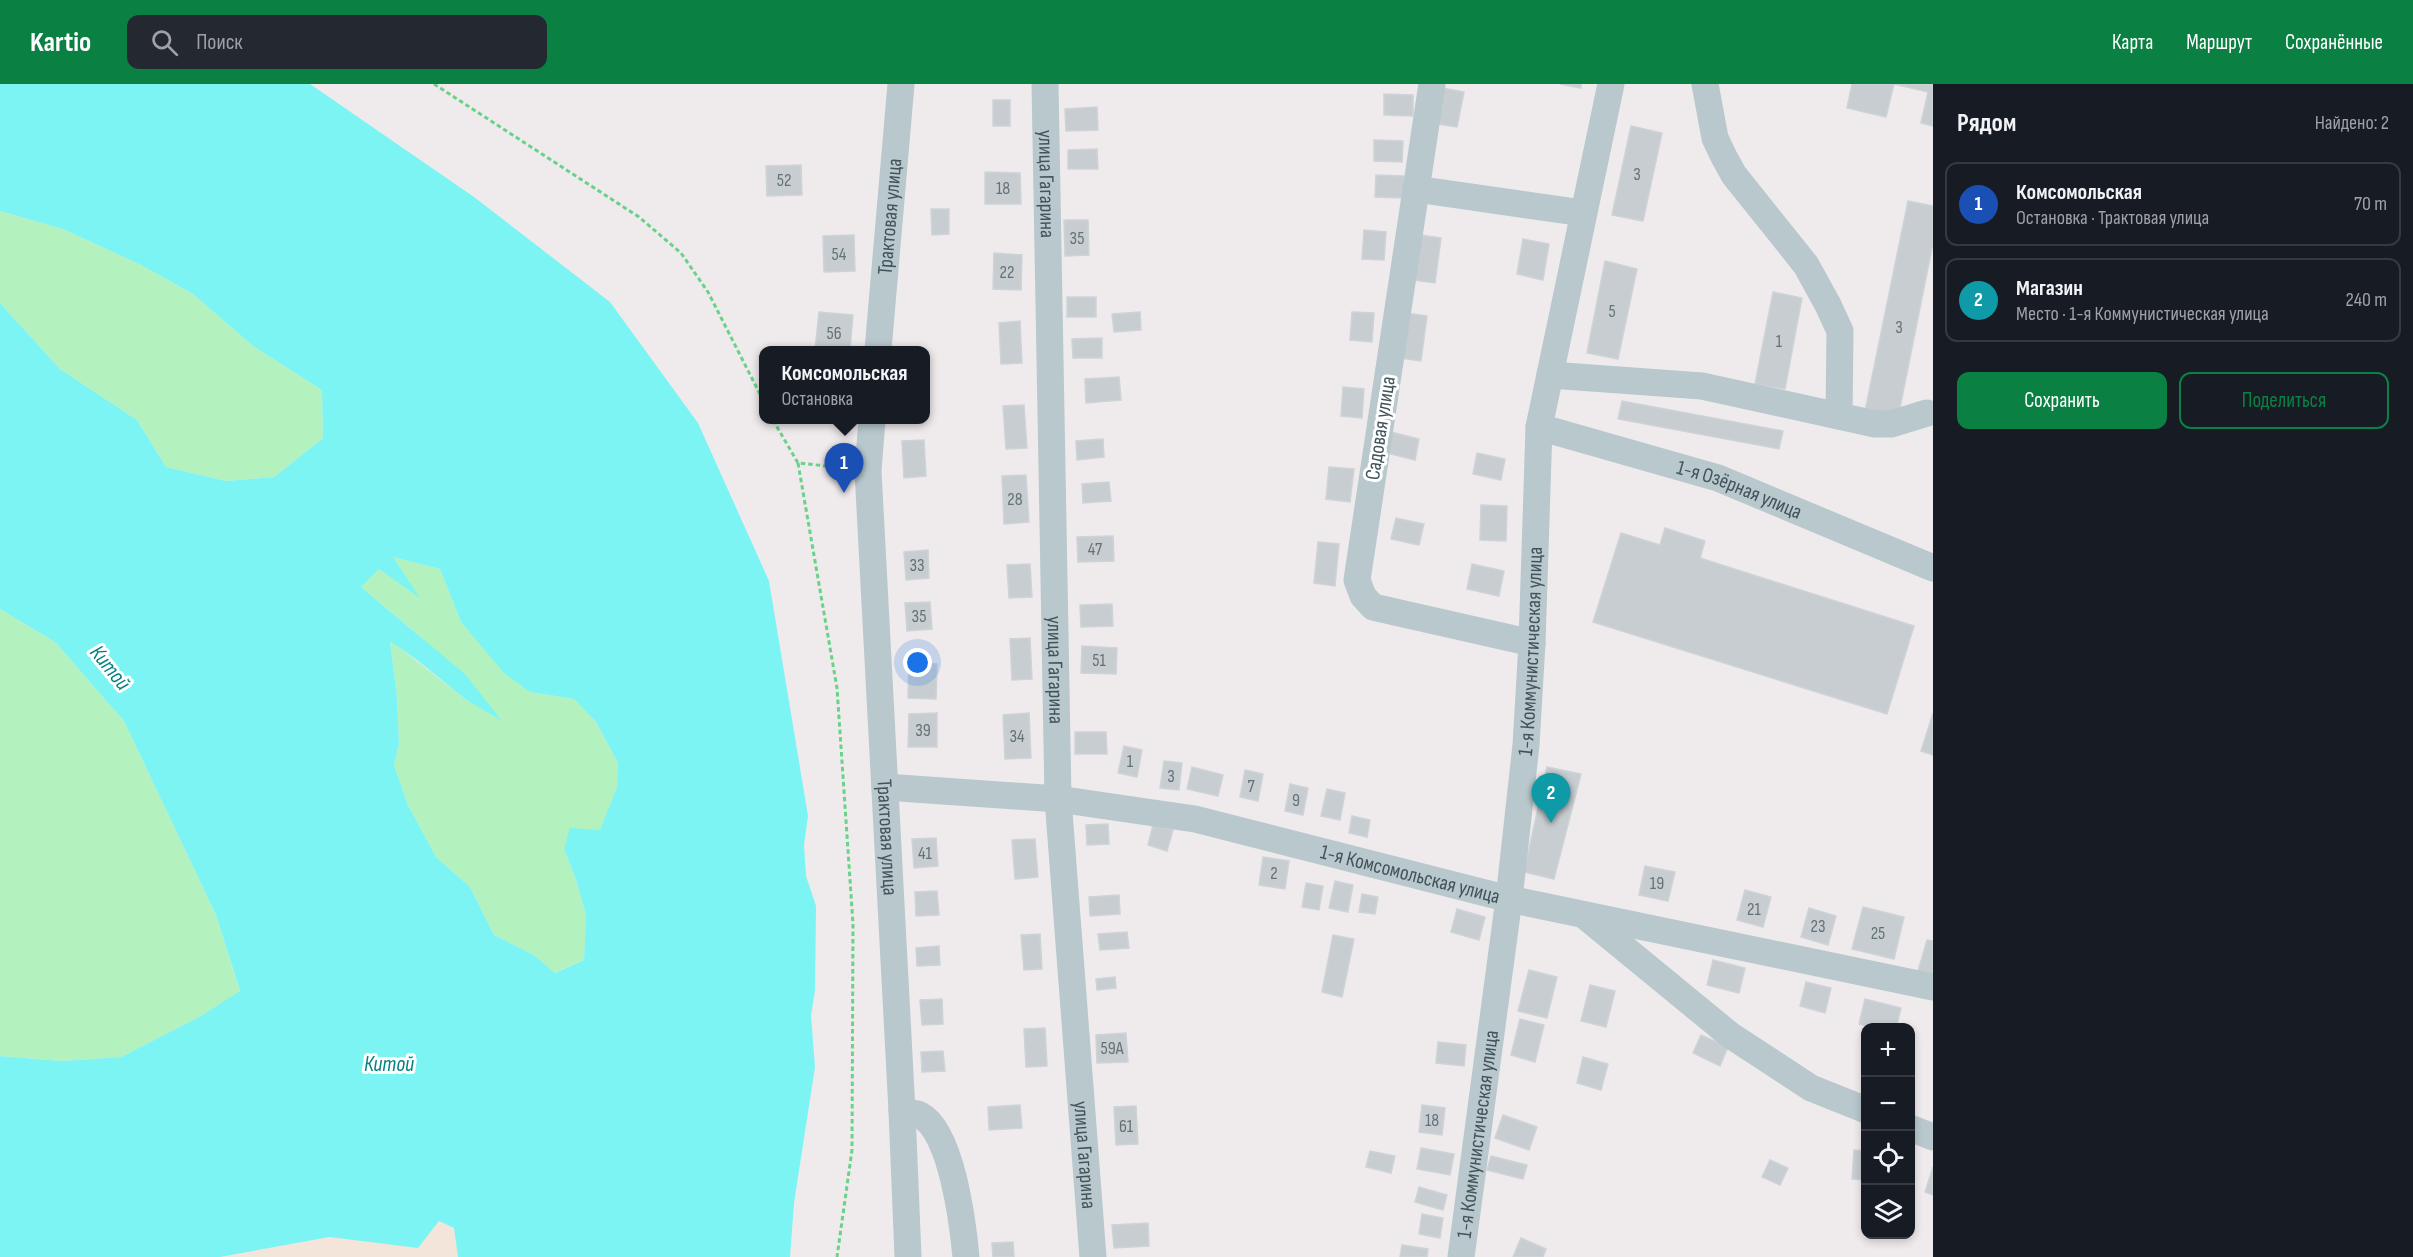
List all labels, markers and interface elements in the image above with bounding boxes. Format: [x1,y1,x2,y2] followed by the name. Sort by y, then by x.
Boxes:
[127,15,547,69] search box
[30,26,91,59] text: Kartio
[148,26,181,59] icon: search
[196,29,243,56] text: Поиск
[2112,30,2153,55] text: Карта
[2186,30,2252,55] text: Маршрут
[2285,30,2383,55] text: Сохранённые
[1957,108,2016,139] text: Рядом
[2315,111,2389,135] text: Найдено: 2
[1033,130,1060,238] street label: улица Гагарина
[873,157,908,276] street label: Трактовая улица
[1633,164,1641,185] house number: 3
[777,170,791,191] house number: 52
[996,178,1010,199] house number: 18
[2016,179,2142,206] text: Комсомольская
[1975,192,1982,216] text: 1
[2354,192,2387,216] text: 70 m
[2016,206,2209,230] text: Остановка · Трактовая улица
[1070,228,1084,249] house number: 35
[832,244,847,265] house number: 54
[1000,262,1014,283] house number: 22
[2016,275,2083,302] text: Магазин
[1974,288,1983,312] text: 2
[2346,288,2387,312] text: 240 m
[1608,301,1616,322] house number: 5
[2016,302,2269,326] text: Место · 1-я Коммунистическая улица
[1895,317,1903,338] house number: 3
[826,323,842,344] house number: 56
[1776,331,1783,352] house number: 1
[759,346,930,424] popup
[781,360,908,387] text: Комсомольская
[1957,372,2167,429] button: Сохранить
[2179,372,2389,429] button: Поделиться
[1360,375,1401,482] street label: Садовая улица
[781,387,853,411] text: Остановка
[824,444,864,493] pin: 1
[1674,455,1806,525] street label: 1-я Озёрная улица
[1007,489,1023,510] house number: 28
[1088,539,1103,560] house number: 47
[1513,546,1548,757] street label: 1-я Коммунистическая улица
[909,555,925,576] house number: 33
[912,606,926,627] house number: 35
[1042,616,1069,724] street label: улица Гагарина
[84,640,136,696] water label: Китой
[903,648,932,677] your location
[1092,650,1106,671] house number: 51
[915,720,931,741] house number: 39
[1009,726,1025,747] house number: 34
[1127,751,1134,772] house number: 1
[1167,766,1175,787] house number: 3
[1532,774,1570,823] pin: 2
[1247,776,1255,797] house number: 7
[871,778,903,896] street label: Трактовая улица
[1292,790,1300,811] house number: 9
[1318,839,1503,909] street label: 1-я Комсомольская улица
[918,843,933,864] house number: 41
[1270,863,1278,884] house number: 2
[1650,873,1664,894] house number: 19
[1747,899,1762,920] house number: 21
[1811,916,1826,937] house number: 23
[1871,923,1885,944] house number: 25
[1861,1023,1915,1239] map controls
[1861,1023,1915,1077] button: +
[1452,1029,1504,1240] street label: 1-я Коммунистическая улица
[1101,1038,1124,1059] house number: 59А
[364,1051,414,1078] water label: Китой
[1861,1077,1915,1131] button: −
[1068,1100,1101,1210] street label: улица Гагарина
[1425,1110,1439,1131] house number: 18
[1119,1116,1134,1137] house number: 61
[1861,1131,1915,1185] button: locate
[1861,1185,1915,1239] button: layers

